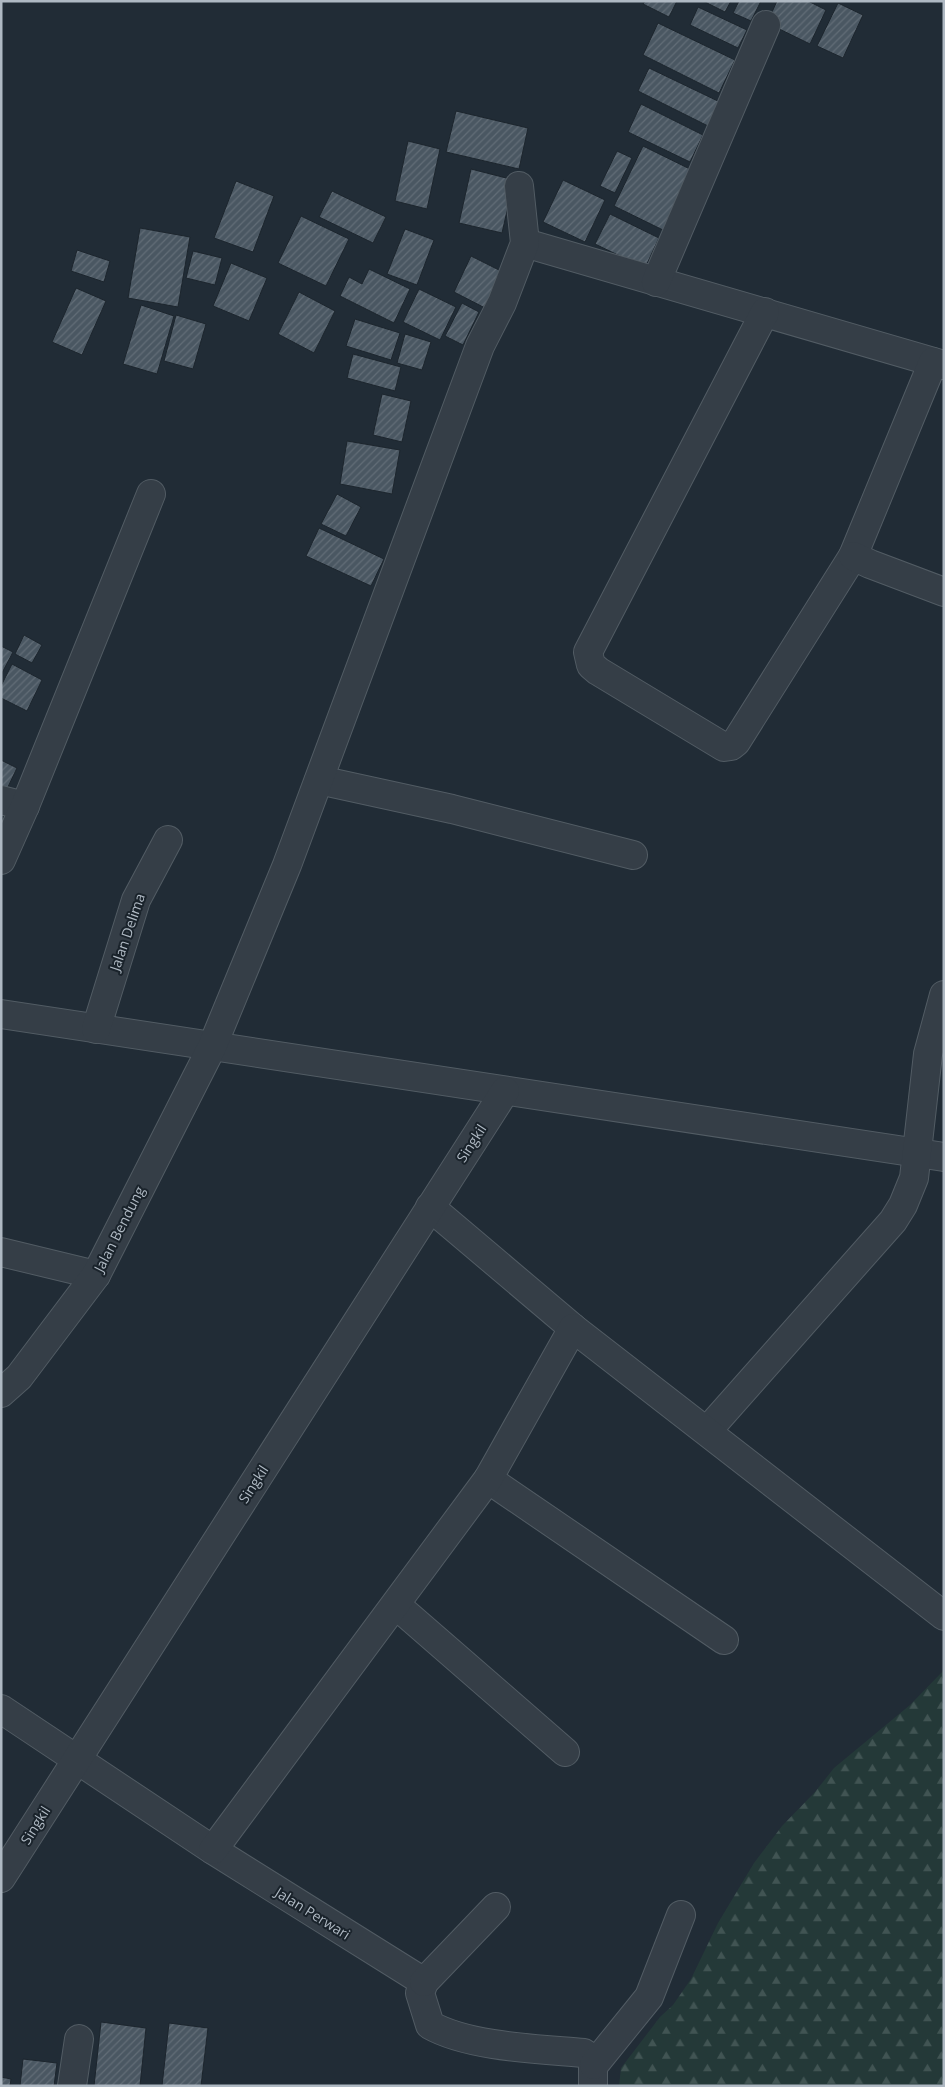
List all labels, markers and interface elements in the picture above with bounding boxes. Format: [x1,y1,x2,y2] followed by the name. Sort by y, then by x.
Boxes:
[104,891,149,975] street label: Jalan Delima
[452,1120,490,1166] street label: Singkil
[88,1182,149,1277] street label: Jalan Bendung
[234,1461,272,1507] street label: Singkil
[16,1802,54,1848] street label: Singkil
[270,1881,354,1944] street label: Jalan Perwari

